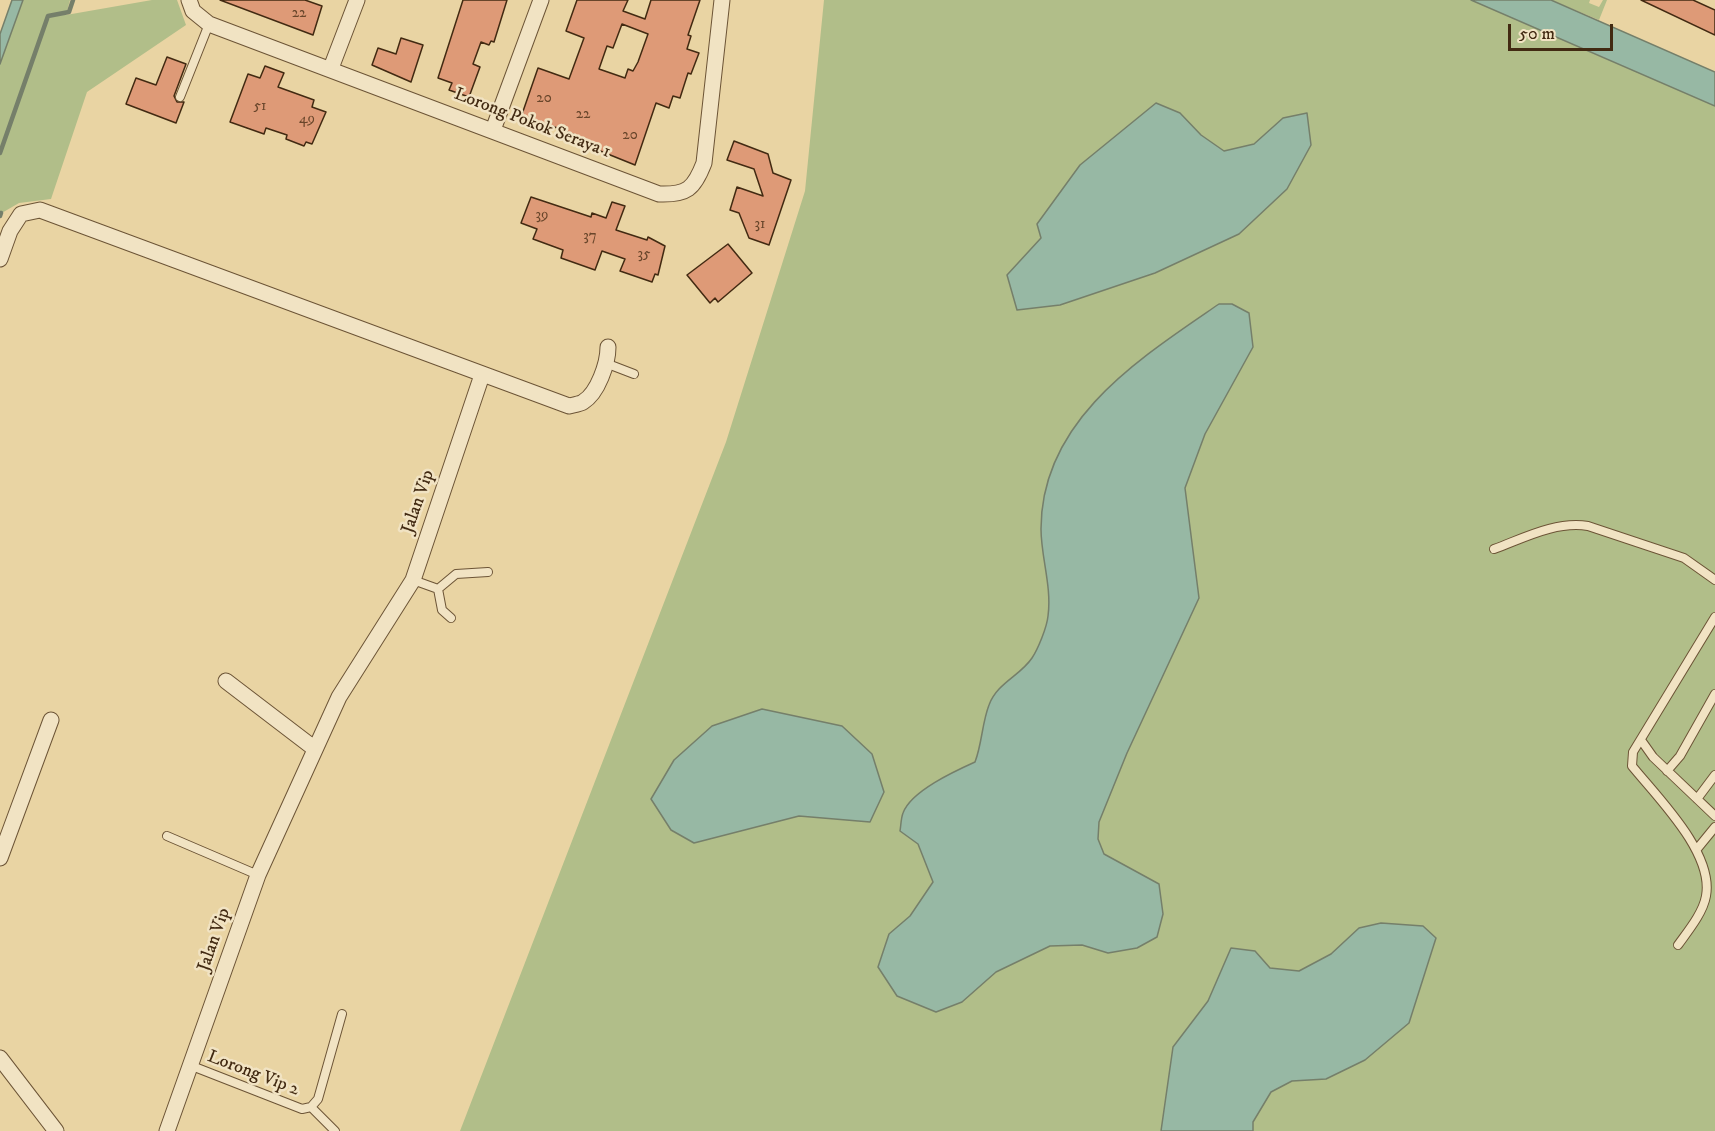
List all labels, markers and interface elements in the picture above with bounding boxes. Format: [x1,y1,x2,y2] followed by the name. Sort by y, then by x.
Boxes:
[292,5,306,23] house number: 22
[1511,12,1616,50] scale bar
[1519,23,1555,45] text: 50 m
[451,84,613,164] street label: Lorong Pokok Seraya 1
[536,90,552,108] house number: 20
[254,98,266,116] house number: 51
[576,106,590,124] house number: 22
[299,111,315,129] house number: 49
[622,127,638,145] house number: 20
[535,207,549,225] house number: 39
[754,216,766,234] house number: 31
[583,228,597,246] house number: 37
[637,246,651,264] house number: 35
[398,467,440,537] street label: Jalan Vip
[194,905,236,975] street label: Jalan Vip
[204,1047,302,1101] street label: Lorong Vip 2

